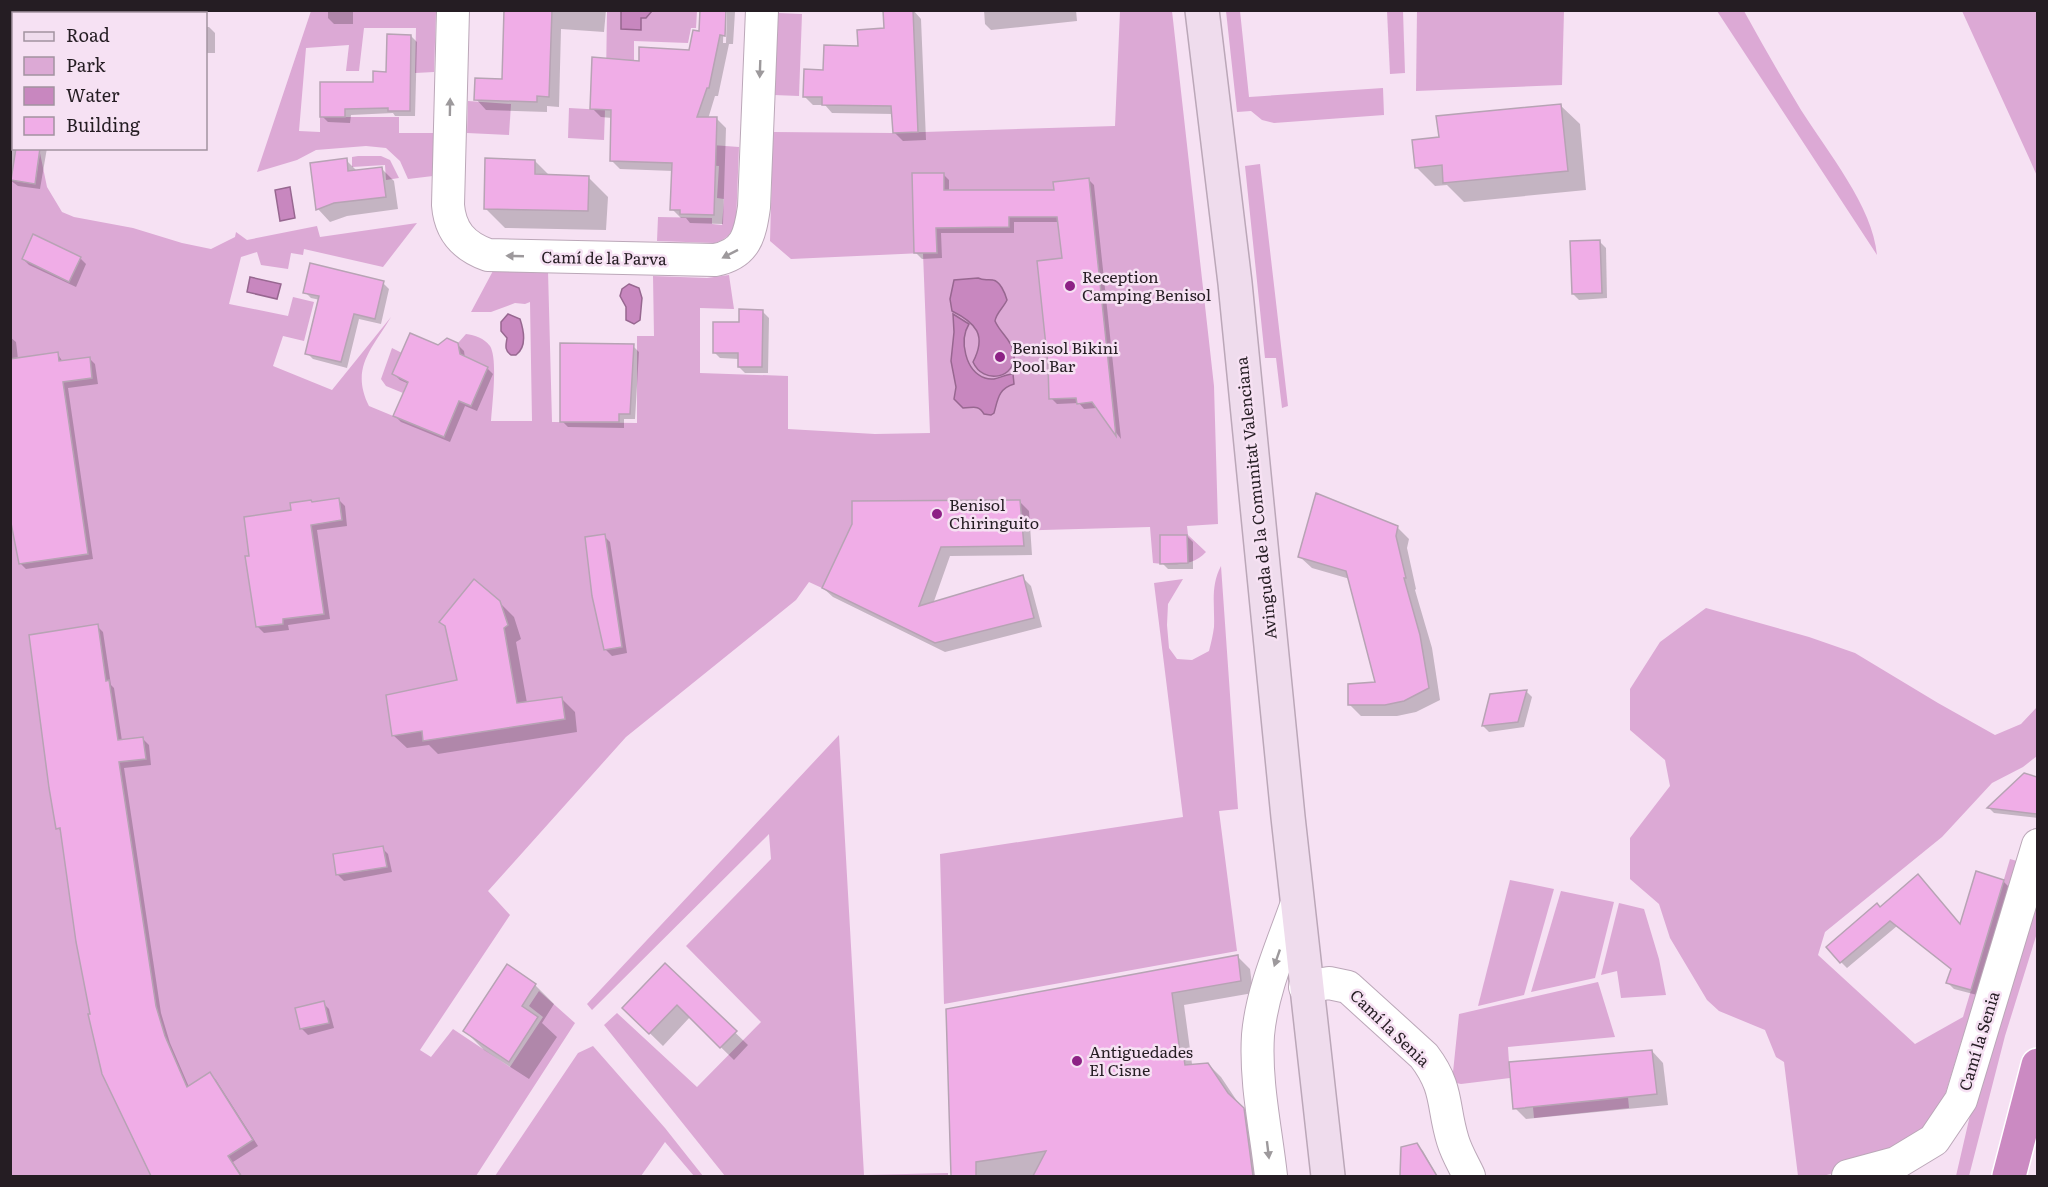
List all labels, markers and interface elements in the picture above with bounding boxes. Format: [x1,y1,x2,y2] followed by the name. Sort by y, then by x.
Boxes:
[12,12,207,150] legend
[66,21,110,48] text: Road
[66,51,107,78] text: Park
[755,59,764,78] one-way arrow
[66,81,120,108] text: Water
[446,97,455,116] one-way arrow
[66,111,141,138] text: Building
[541,244,667,270] street label: Camí de la Parva
[721,249,739,259] one-way arrow
[506,251,525,261] one-way arrow
[1082,264,1211,306] place label: Reception Camping Benisol
[1063,279,1077,293] marker: Reception Camping Benisol
[1012,335,1118,377] place label: Benisol Bikini Pool Bar
[993,350,1007,364] marker: Benisol Bikini Pool Bar
[1228,355,1282,641] street label: Avinguda de la Comunitat Valenciana
[949,492,1039,534] place label: Benisol Chiringuito
[930,507,944,521] marker: Benisol Chiringuito
[1272,949,1282,967] one-way arrow
[1345,983,1436,1072] street label: Camí la Senia
[1952,988,2005,1093] street label: Camí la Senia
[1089,1039,1193,1081] place label: Antiguedades El Cisne
[1070,1054,1084,1068] marker: Antiguedades El Cisne
[1263,1141,1273,1160] one-way arrow

